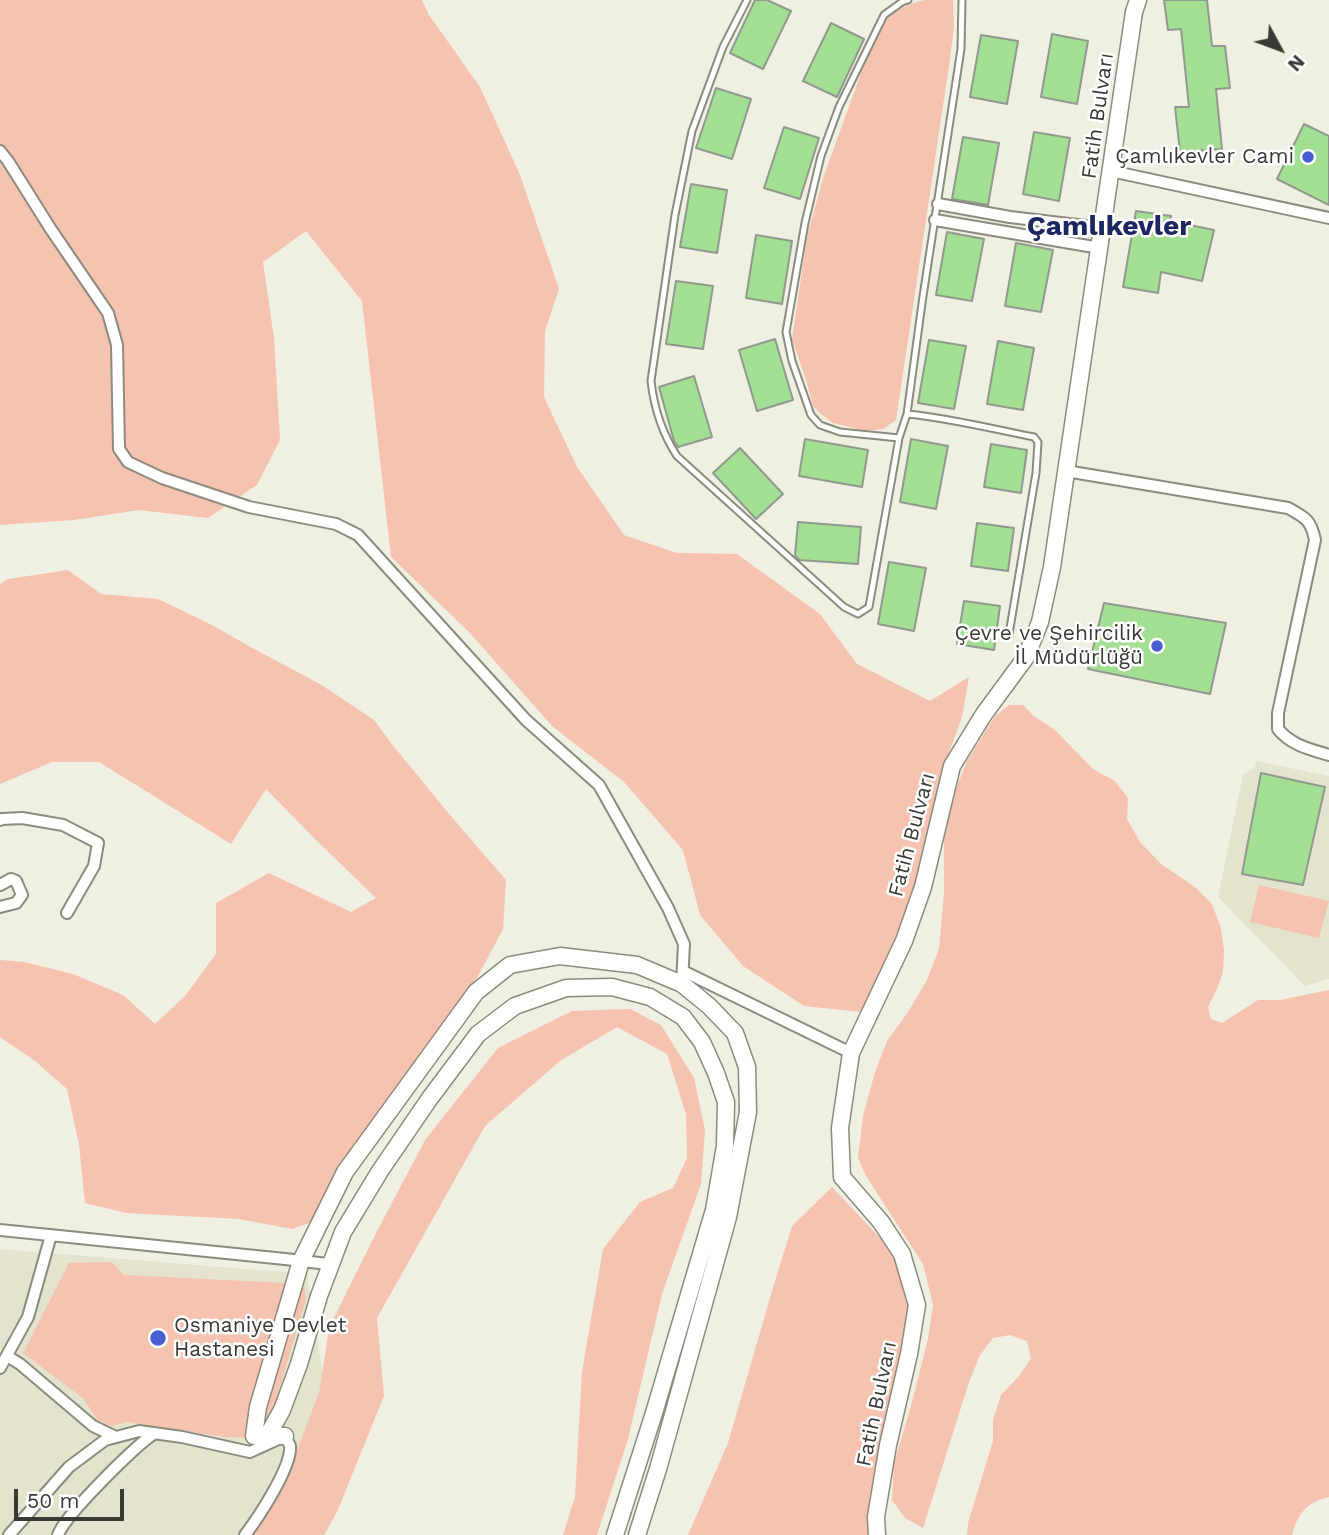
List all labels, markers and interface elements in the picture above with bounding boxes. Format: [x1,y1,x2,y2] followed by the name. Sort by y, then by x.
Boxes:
[1245,14,1315,84] north arrow
[1283,50,1310,76] text: N
[1077,51,1119,181] street label: Fatih Bulvarı
[1115,144,1294,170] place label: Çamlıkevler Cami
[1300,149,1316,165] marker: Çamlıkevler Cami
[1027,210,1191,244] district label: Çamlıkevler
[954,621,1143,671] place label: Çevre ve Şehircilik İl Müdürlüğü
[1149,638,1165,654] marker: Çevre ve Şehircilik İl Müdürlüğü
[883,770,941,900] street label: Fatih Bulvarı
[174,1313,346,1363] place label: Osmaniye Devlet Hastanesi
[148,1328,168,1348] marker: Osmaniye Devlet Hastanesi
[851,1339,903,1469] street label: Fatih Bulvarı
[18,1476,128,1520] scale bar
[27,1488,79,1513] text: 50 m

